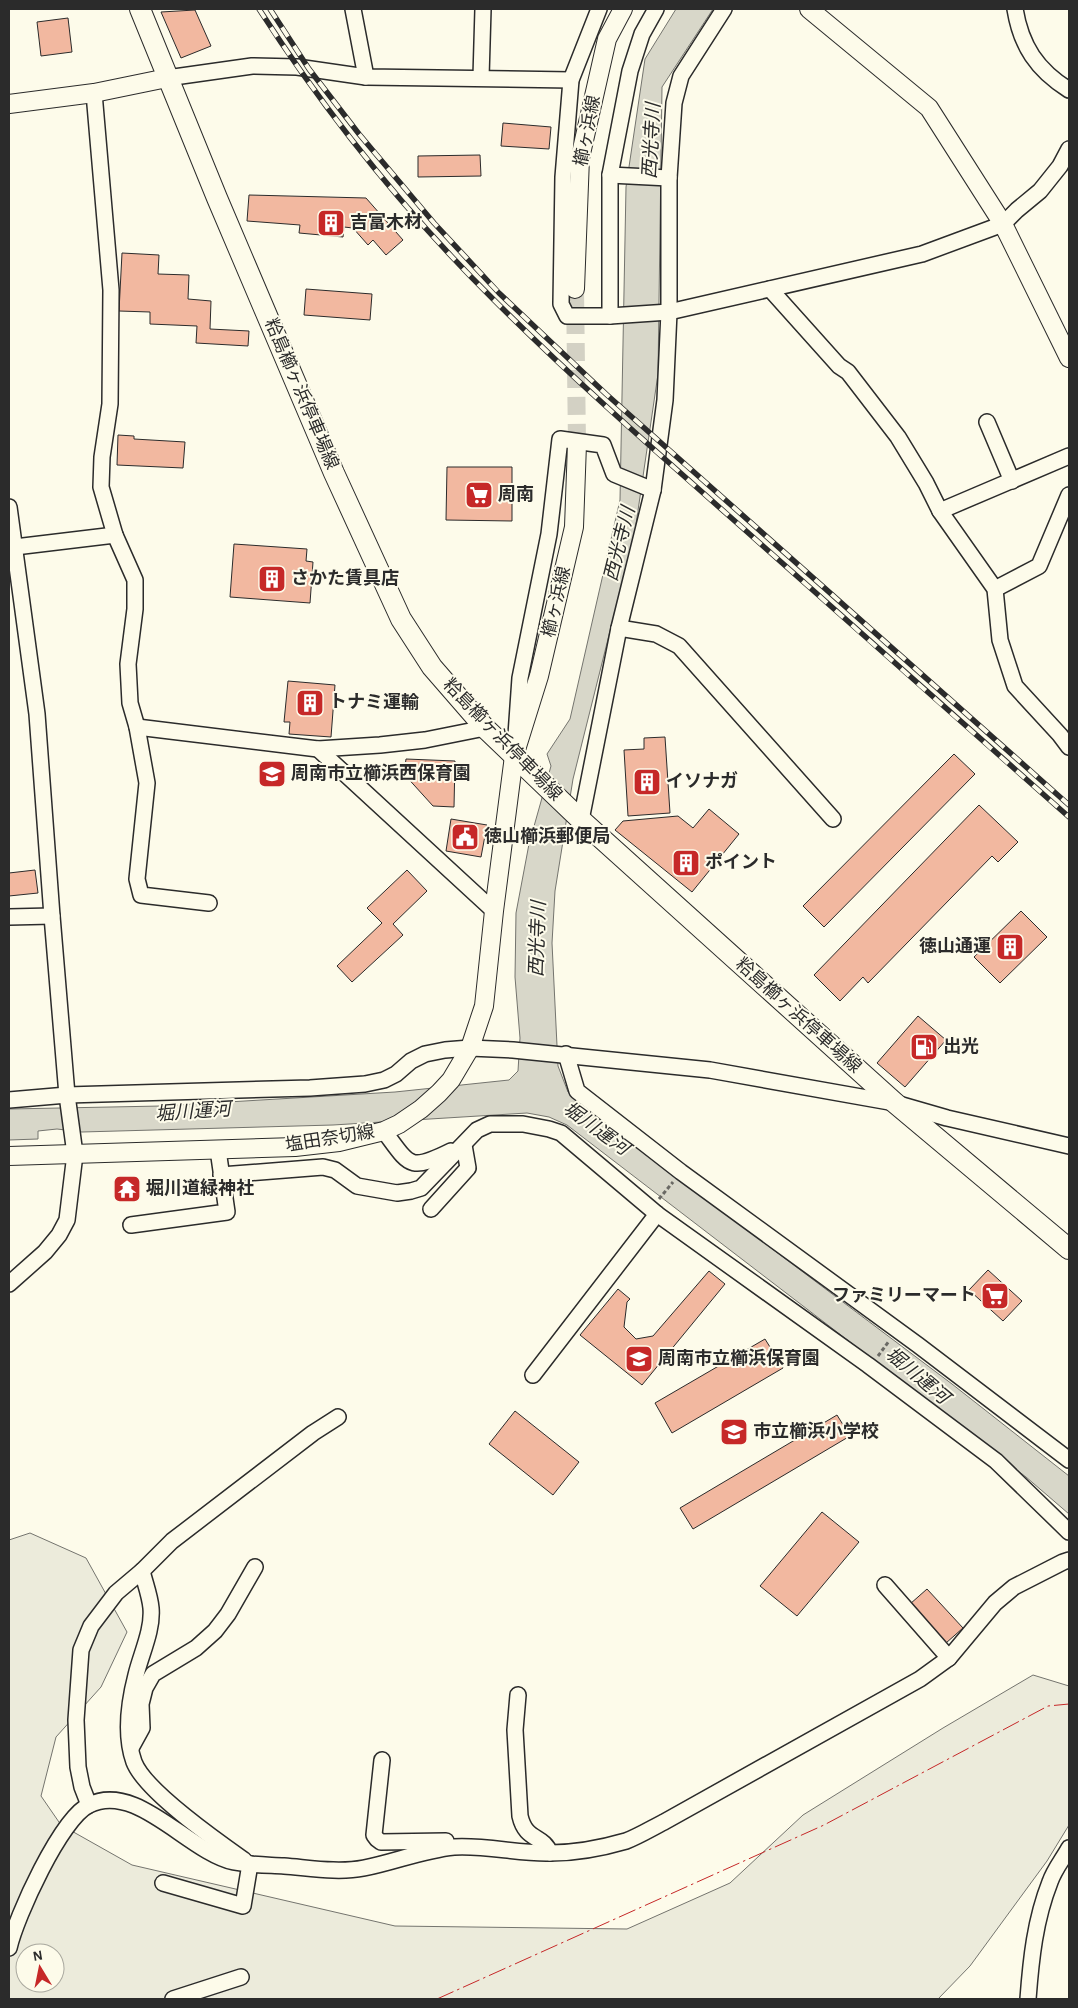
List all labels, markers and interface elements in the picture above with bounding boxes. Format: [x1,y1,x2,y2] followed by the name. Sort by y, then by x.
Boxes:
[570,94,604,168] street label: 櫛ヶ浜線
[640,101,664,179] water label: 西光寺川
[316,208,346,238] building icon: 吉富木材
[350,212,422,232] place label: 吉富木材
[261,315,343,472] street label: 粭島櫛ヶ浜停車場線
[464,480,494,510] supermarket icon: 周南
[498,485,534,504] place label: 周南
[601,503,639,583] water label: 西光寺川
[257,564,287,594] building icon: さかた賃具店
[538,564,574,639] street label: 櫛ヶ浜線
[291,568,399,588] place label: さかた賃具店
[439,674,566,805] street label: 粭島櫛ヶ浜停車場線
[295,688,325,718] building icon: トナミ運輸
[329,692,419,712] place label: トナミ運輸
[257,759,287,789] school or university icon: 周南市立櫛浜西保育園
[291,763,471,783] place label: 周南市立櫛浜西保育園
[632,767,662,797] building icon: イソナガ
[666,771,738,791] place label: イソナガ
[450,822,480,852] public building icon: 徳山櫛浜郵便局
[484,826,610,846] place label: 徳山櫛浜郵便局
[671,848,701,878] building icon: ポイント
[705,853,777,872] place label: ポイント
[526,899,549,977] water label: 西光寺川
[995,932,1025,962] building icon: 徳山通運
[919,936,991,956] place label: 徳山通運
[732,954,866,1077] street label: 粭島櫛ヶ浜停車場線
[909,1032,939,1062] fuel station icon: 出光
[943,1037,979,1056] place label: 出光
[560,1098,636,1161] water label: 堀川運河
[154,1099,236,1124] water label: 堀川運河
[284,1121,376,1155] street label: 塩田奈切線
[112,1174,142,1204] temple icon: 堀川道緑神社
[146,1178,254,1198] place label: 堀川道緑神社
[980,1281,1010,1311] supermarket icon: ファミリーマート
[832,1286,976,1305] place label: ファミリーマート
[624,1344,654,1374] school or university icon: 周南市立櫛浜保育園
[882,1344,956,1410] water label: 堀川運河
[658,1348,820,1368] place label: 周南市立櫛浜保育園
[719,1417,749,1447] school or university icon: 市立櫛浜小学校
[753,1421,879,1441] place label: 市立櫛浜小学校
[15,1943,65,1993] north arrow
[32,1948,44,1964] text: N

